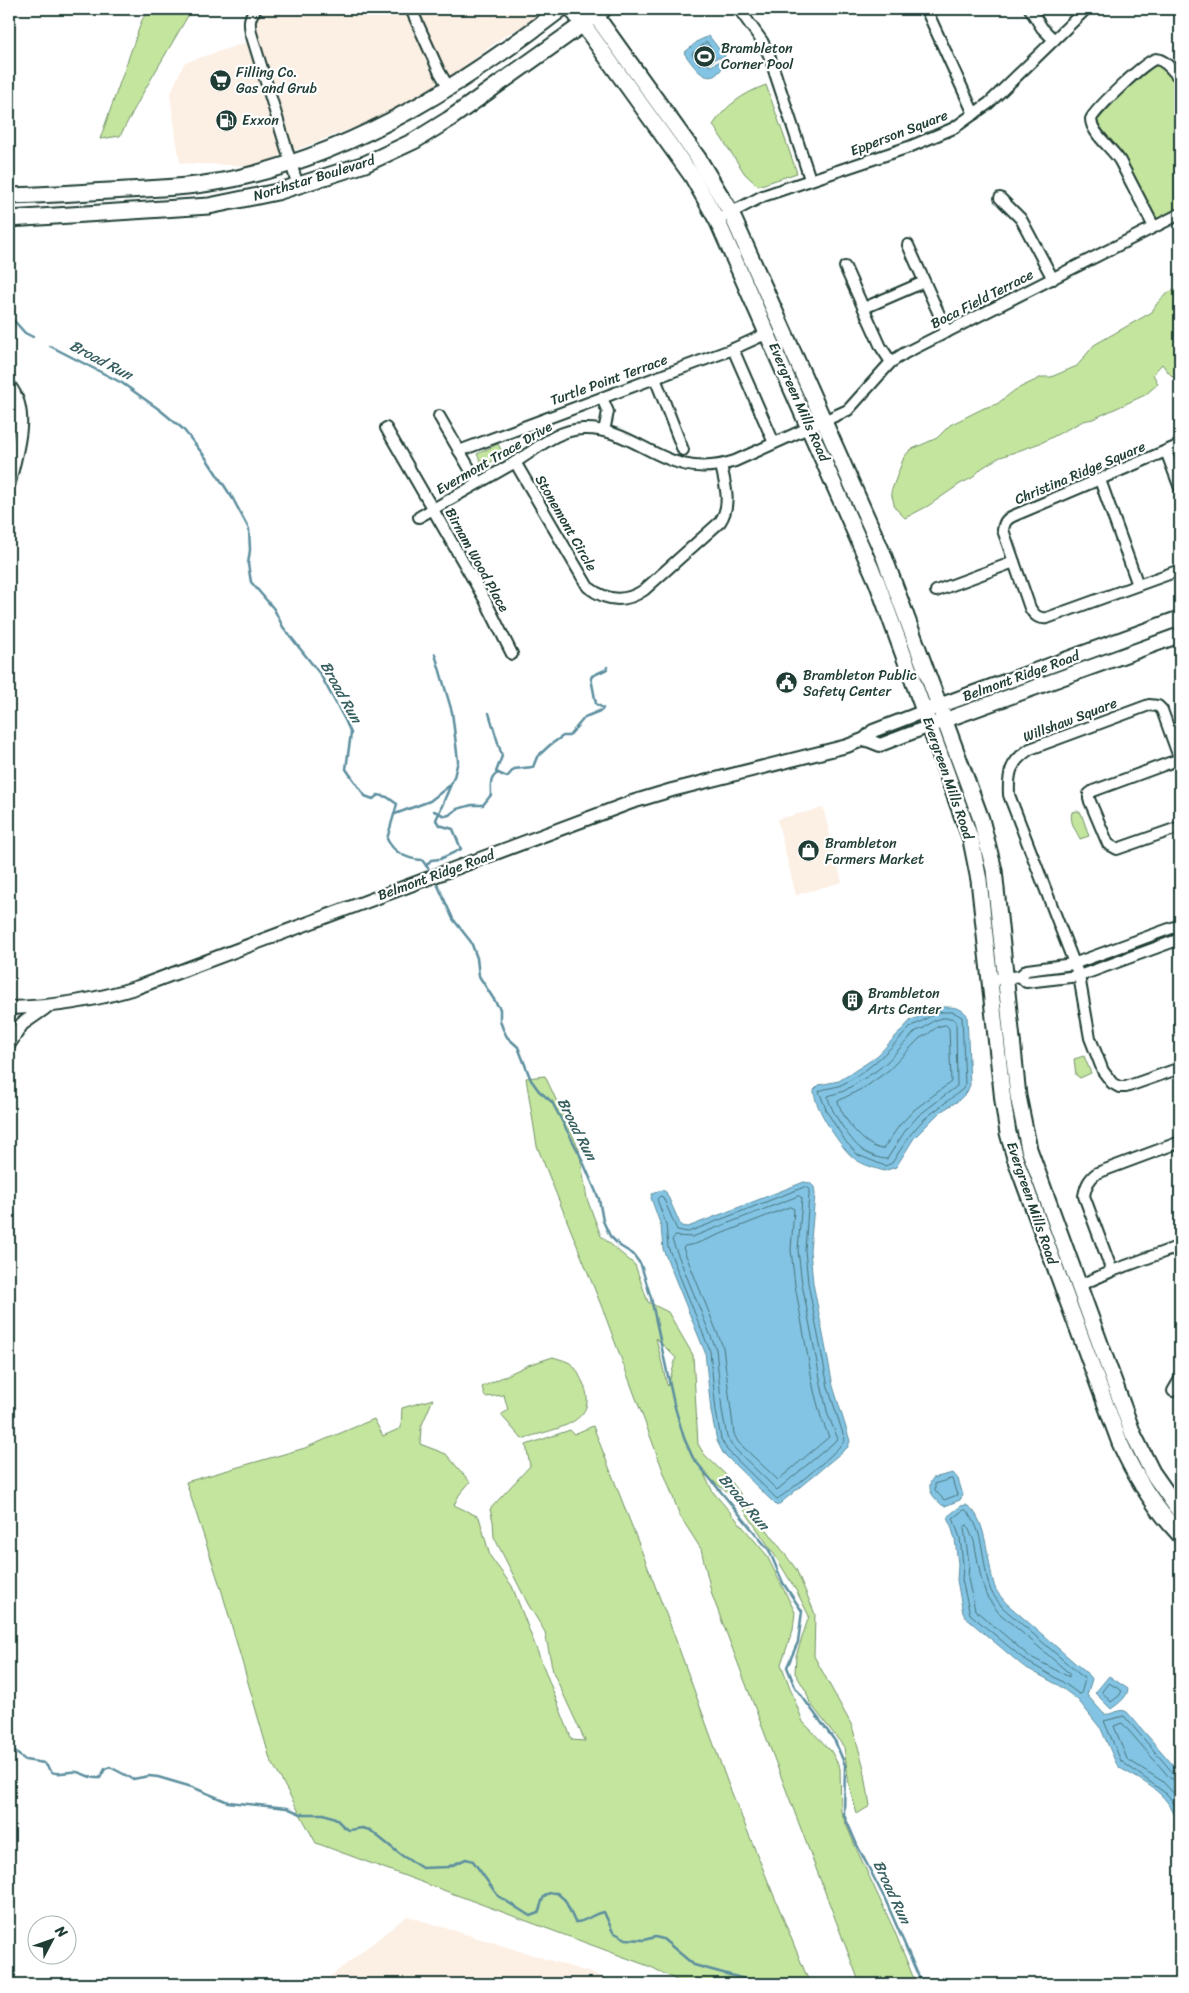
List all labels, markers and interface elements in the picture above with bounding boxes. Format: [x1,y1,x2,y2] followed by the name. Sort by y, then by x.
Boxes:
[721,36,794,77] place label: Brambleton Corner Pool
[693,44,717,68] sports icon: Brambleton Corner Pool
[236,60,317,101] place label: Filling Co. Gas and Grub
[208,68,232,92] supermarket icon: Filling Co. Gas and Grub
[846,103,952,163] street label: Epperson Square
[214,108,238,132] fuel station icon: Exxon
[242,108,279,133] place label: Exxon
[250,147,379,208] street label: Northstar Boulevard
[926,262,1038,336] street label: Boca Field Terrace
[65,333,139,388] water label: Broad Run
[761,338,837,467] street label: Evergreen Mills Road
[547,347,671,413] street label: Turtle Point Terrace
[431,414,557,502] street label: Evermont Trace Drive
[1011,434,1149,512] street label: Christina Ridge Square
[528,470,604,576] street label: Stonemont Circle
[438,503,516,617] street label: Birnam Wood Place
[959,643,1085,709] street label: Belmont Ridge Road
[313,656,370,730] water label: Broad Run
[803,663,917,704] place label: Brambleton Public Safety Center
[775,671,799,695] public building icon: Brambleton Public Safety Center
[1019,691,1121,749] street label: Willshaw Square
[915,713,981,844] street label: Evergreen Mills Road
[825,831,924,872] place label: Brambleton Farmers Market
[797,839,821,863] shop icon: Brambleton Farmers Market
[374,842,500,908] street label: Belmont Ridge Road
[867,981,942,1022] place label: Brambleton Arts Center
[840,989,864,1013] building icon: Brambleton Arts Center
[550,1093,605,1167] water label: Broad Run
[999,1138,1065,1269] street label: Evergreen Mills Road
[712,1468,777,1538] water label: Broad Run
[866,1856,919,1930] water label: Broad Run
[28,1916,78,1966] north arrow
[48,1919,74,1944] text: N

